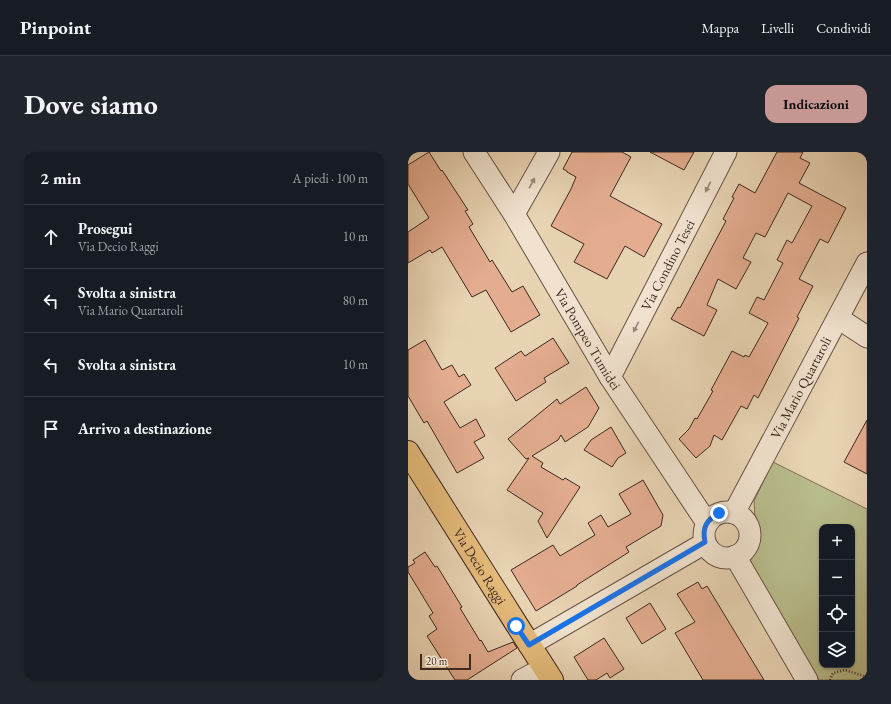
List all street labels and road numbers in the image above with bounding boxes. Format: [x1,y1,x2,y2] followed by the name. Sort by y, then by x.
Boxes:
[637,216,699,313] street label: Via Condino Tesei
[551,285,625,394] street label: Via Pompeo Tumidei
[766,333,836,442] street label: Via Mario Quartaroli
[449,525,511,608] street label: Via Decio Raggi

